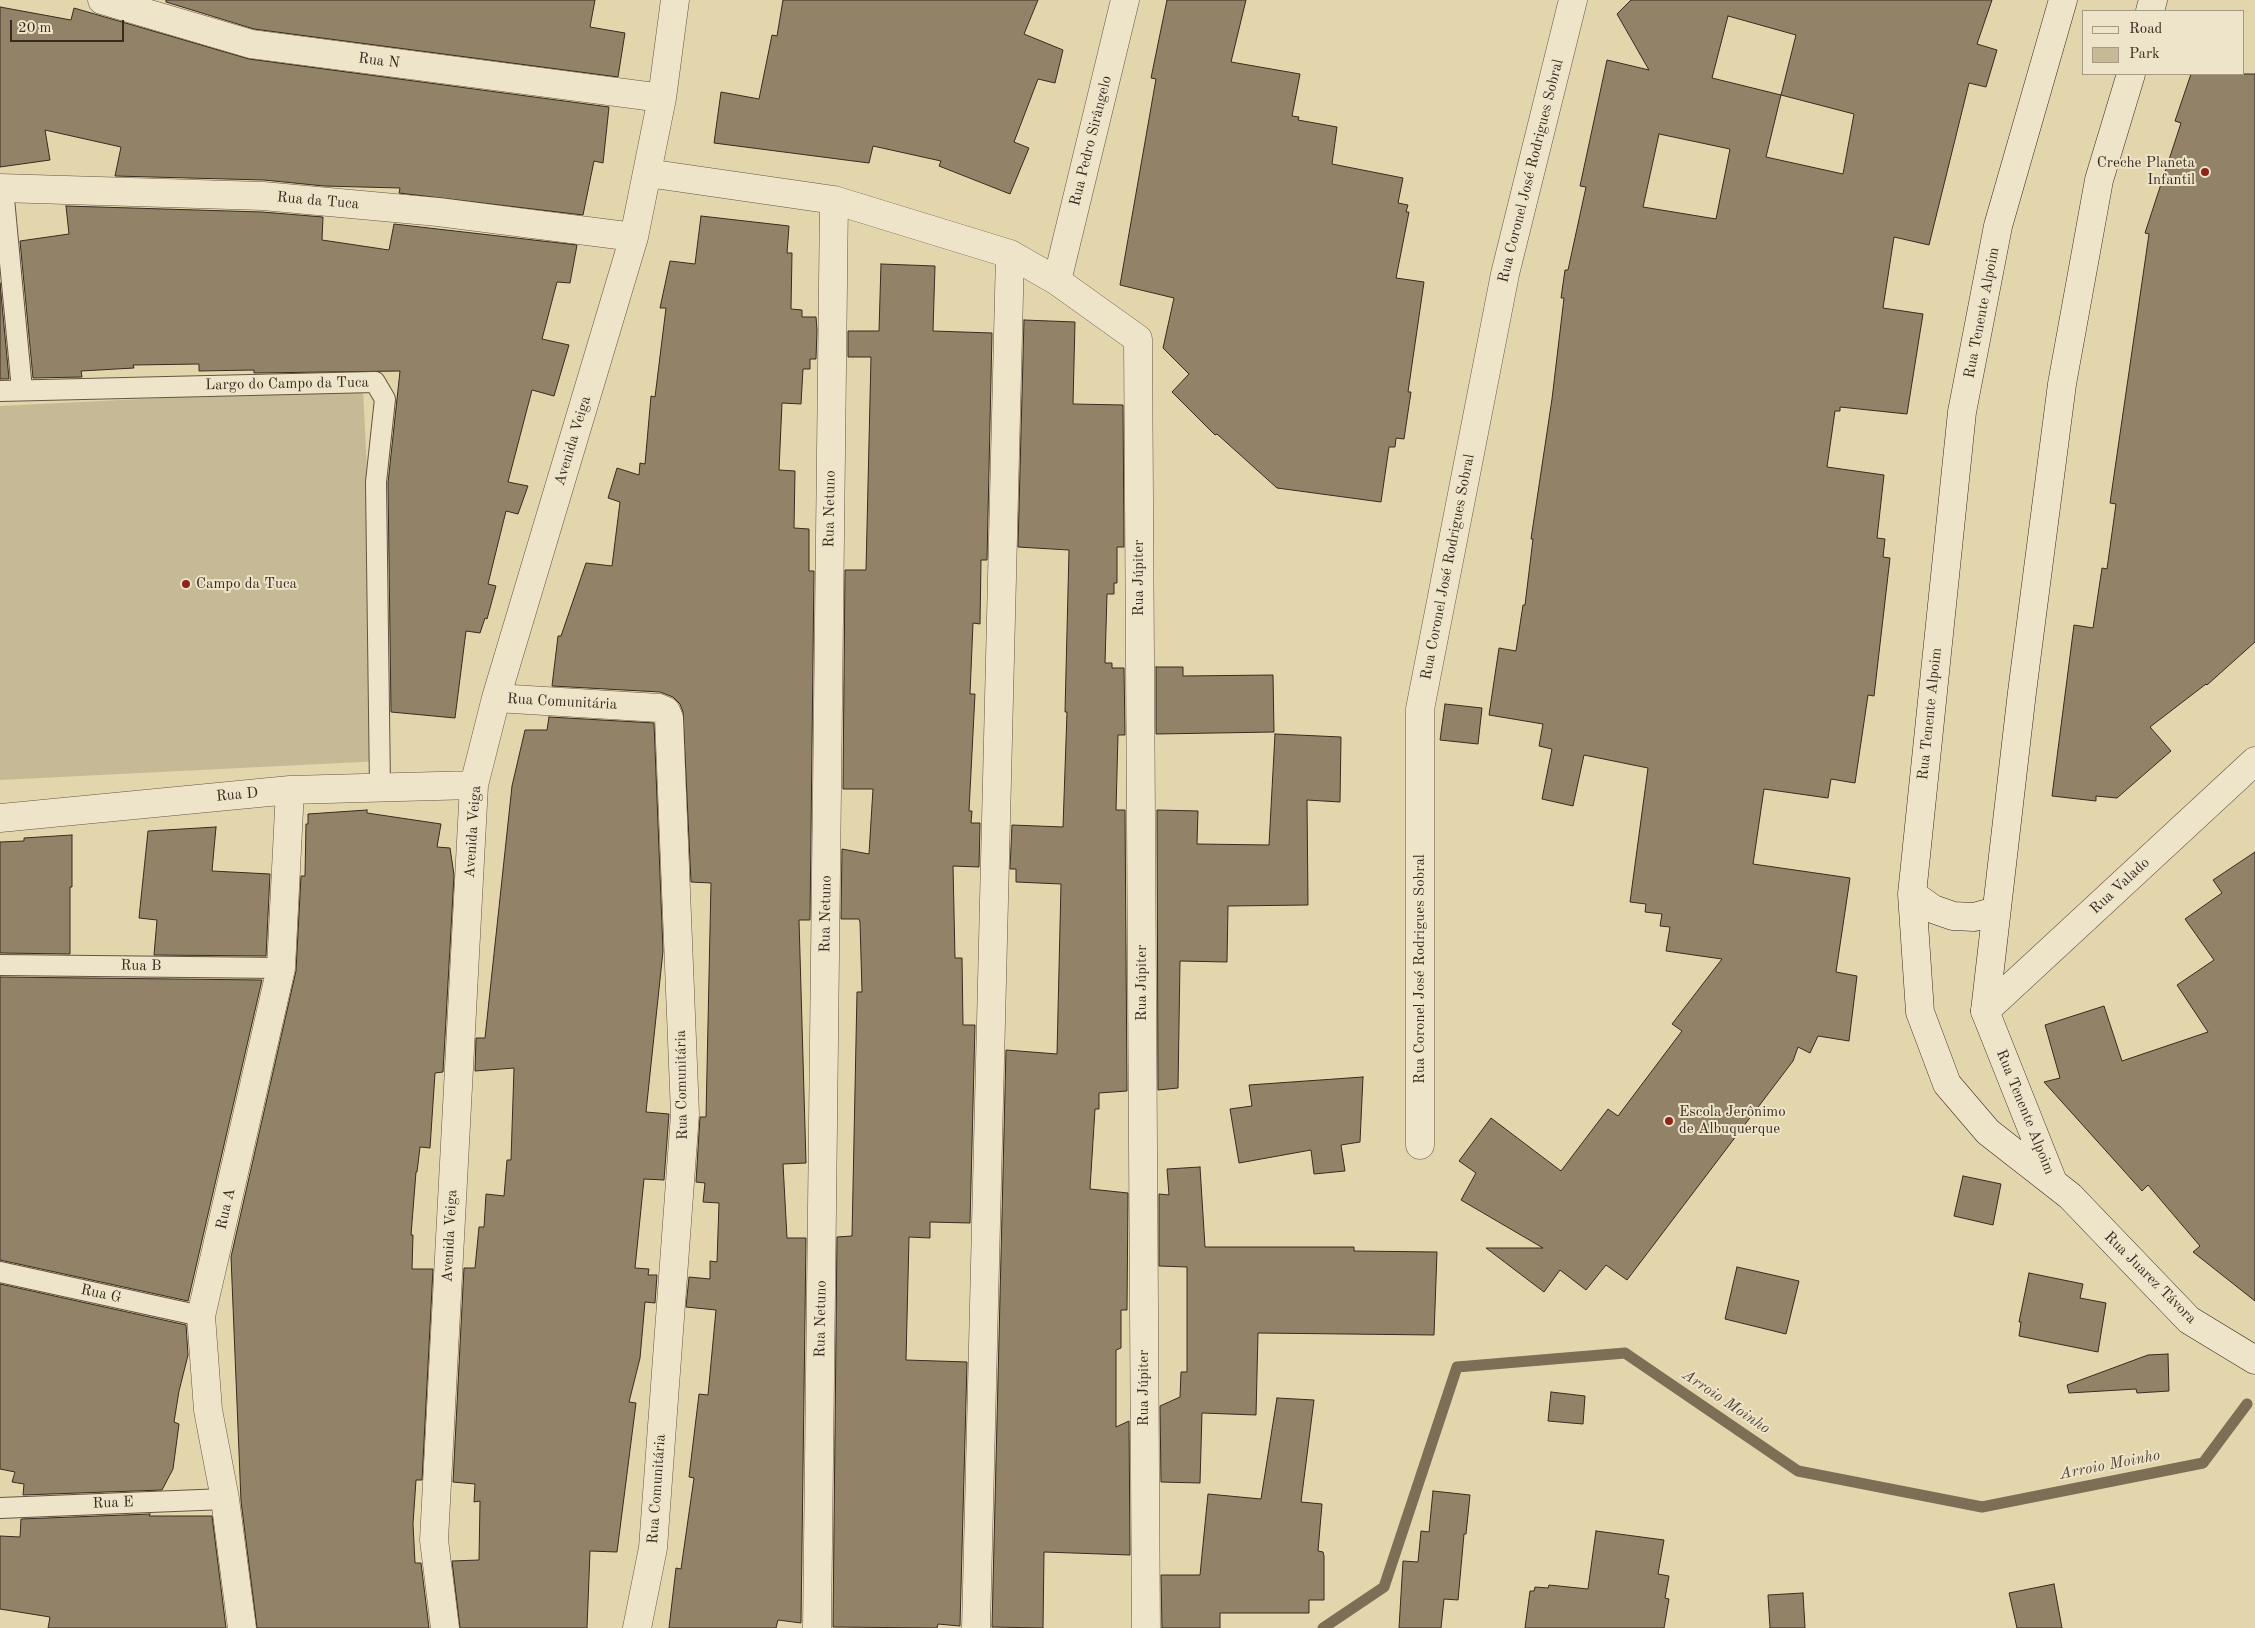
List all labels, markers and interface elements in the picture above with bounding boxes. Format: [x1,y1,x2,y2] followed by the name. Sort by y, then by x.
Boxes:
[12,10,126,42] scale bar
[2082,10,2245,75] legend
[18,21,52,36] text: 20 m
[2129,22,2162,37] text: Road
[2129,47,2160,62] text: Park
[357,50,401,72] street label: Rua N
[1494,57,1568,285] street label: Rua Coronel José Rodrigues Sobral
[1066,74,1116,208] street label: Rua Pedro Sirângelo
[2097,154,2195,189] place label: Creche Planeta Infantil
[2199,166,2211,178] marker: Creche Planeta Infantil
[276,188,360,214] street label: Rua da Tuca
[1960,246,2004,380] street label: Rua Tenente Alpoim
[205,374,369,394] street label: Largo do Campo da Tuca
[551,394,595,488] street label: Avenida Veiga
[1417,452,1479,682] street label: Rua Coronel José Rodrigues Sobral
[820,470,840,548] street label: Rua Netuno
[1130,540,1148,616] street label: Rua Júpiter
[196,575,297,593] place label: Campo da Tuca
[180,578,192,590] marker: Campo da Tuca
[1914,647,1946,781] street label: Rua Tenente Alpoim
[507,690,617,714] street label: Rua Comunitária
[215,784,259,806] street label: Rua D
[461,785,485,879] street label: Avenida Veiga
[1411,854,1429,1084] street label: Rua Coronel José Rodrigues Sobral
[2086,854,2154,918] street label: Rua Valado
[816,875,836,953] street label: Rua Netuno
[1133,945,1151,1021] street label: Rua Júpiter
[120,957,162,975] street label: Rua B
[672,1030,692,1140] street label: Rua Comunitária
[1992,1047,2058,1177] street label: Rua Tenente Alpoim
[1679,1103,1786,1138] place label: Escola Jerônimo de Albuquerque
[1663,1115,1675,1127] marker: Escola Jerônimo de Albuquerque
[213,1187,239,1231] street label: Rua A
[439,1189,461,1283] street label: Avenida Veiga
[2100,1228,2200,1328] street label: Rua Juarez Távora
[811,1280,831,1358] street label: Rua Netuno
[79,1281,123,1307] street label: Rua G
[1135,1350,1153,1426] street label: Rua Júpiter
[1678,1366,1774,1438] water label: Arroio Moinho
[644,1433,670,1545] street label: Rua Comunitária
[2058,1446,2162,1484] water label: Arroio Moinho
[92,1493,134,1513] street label: Rua E

